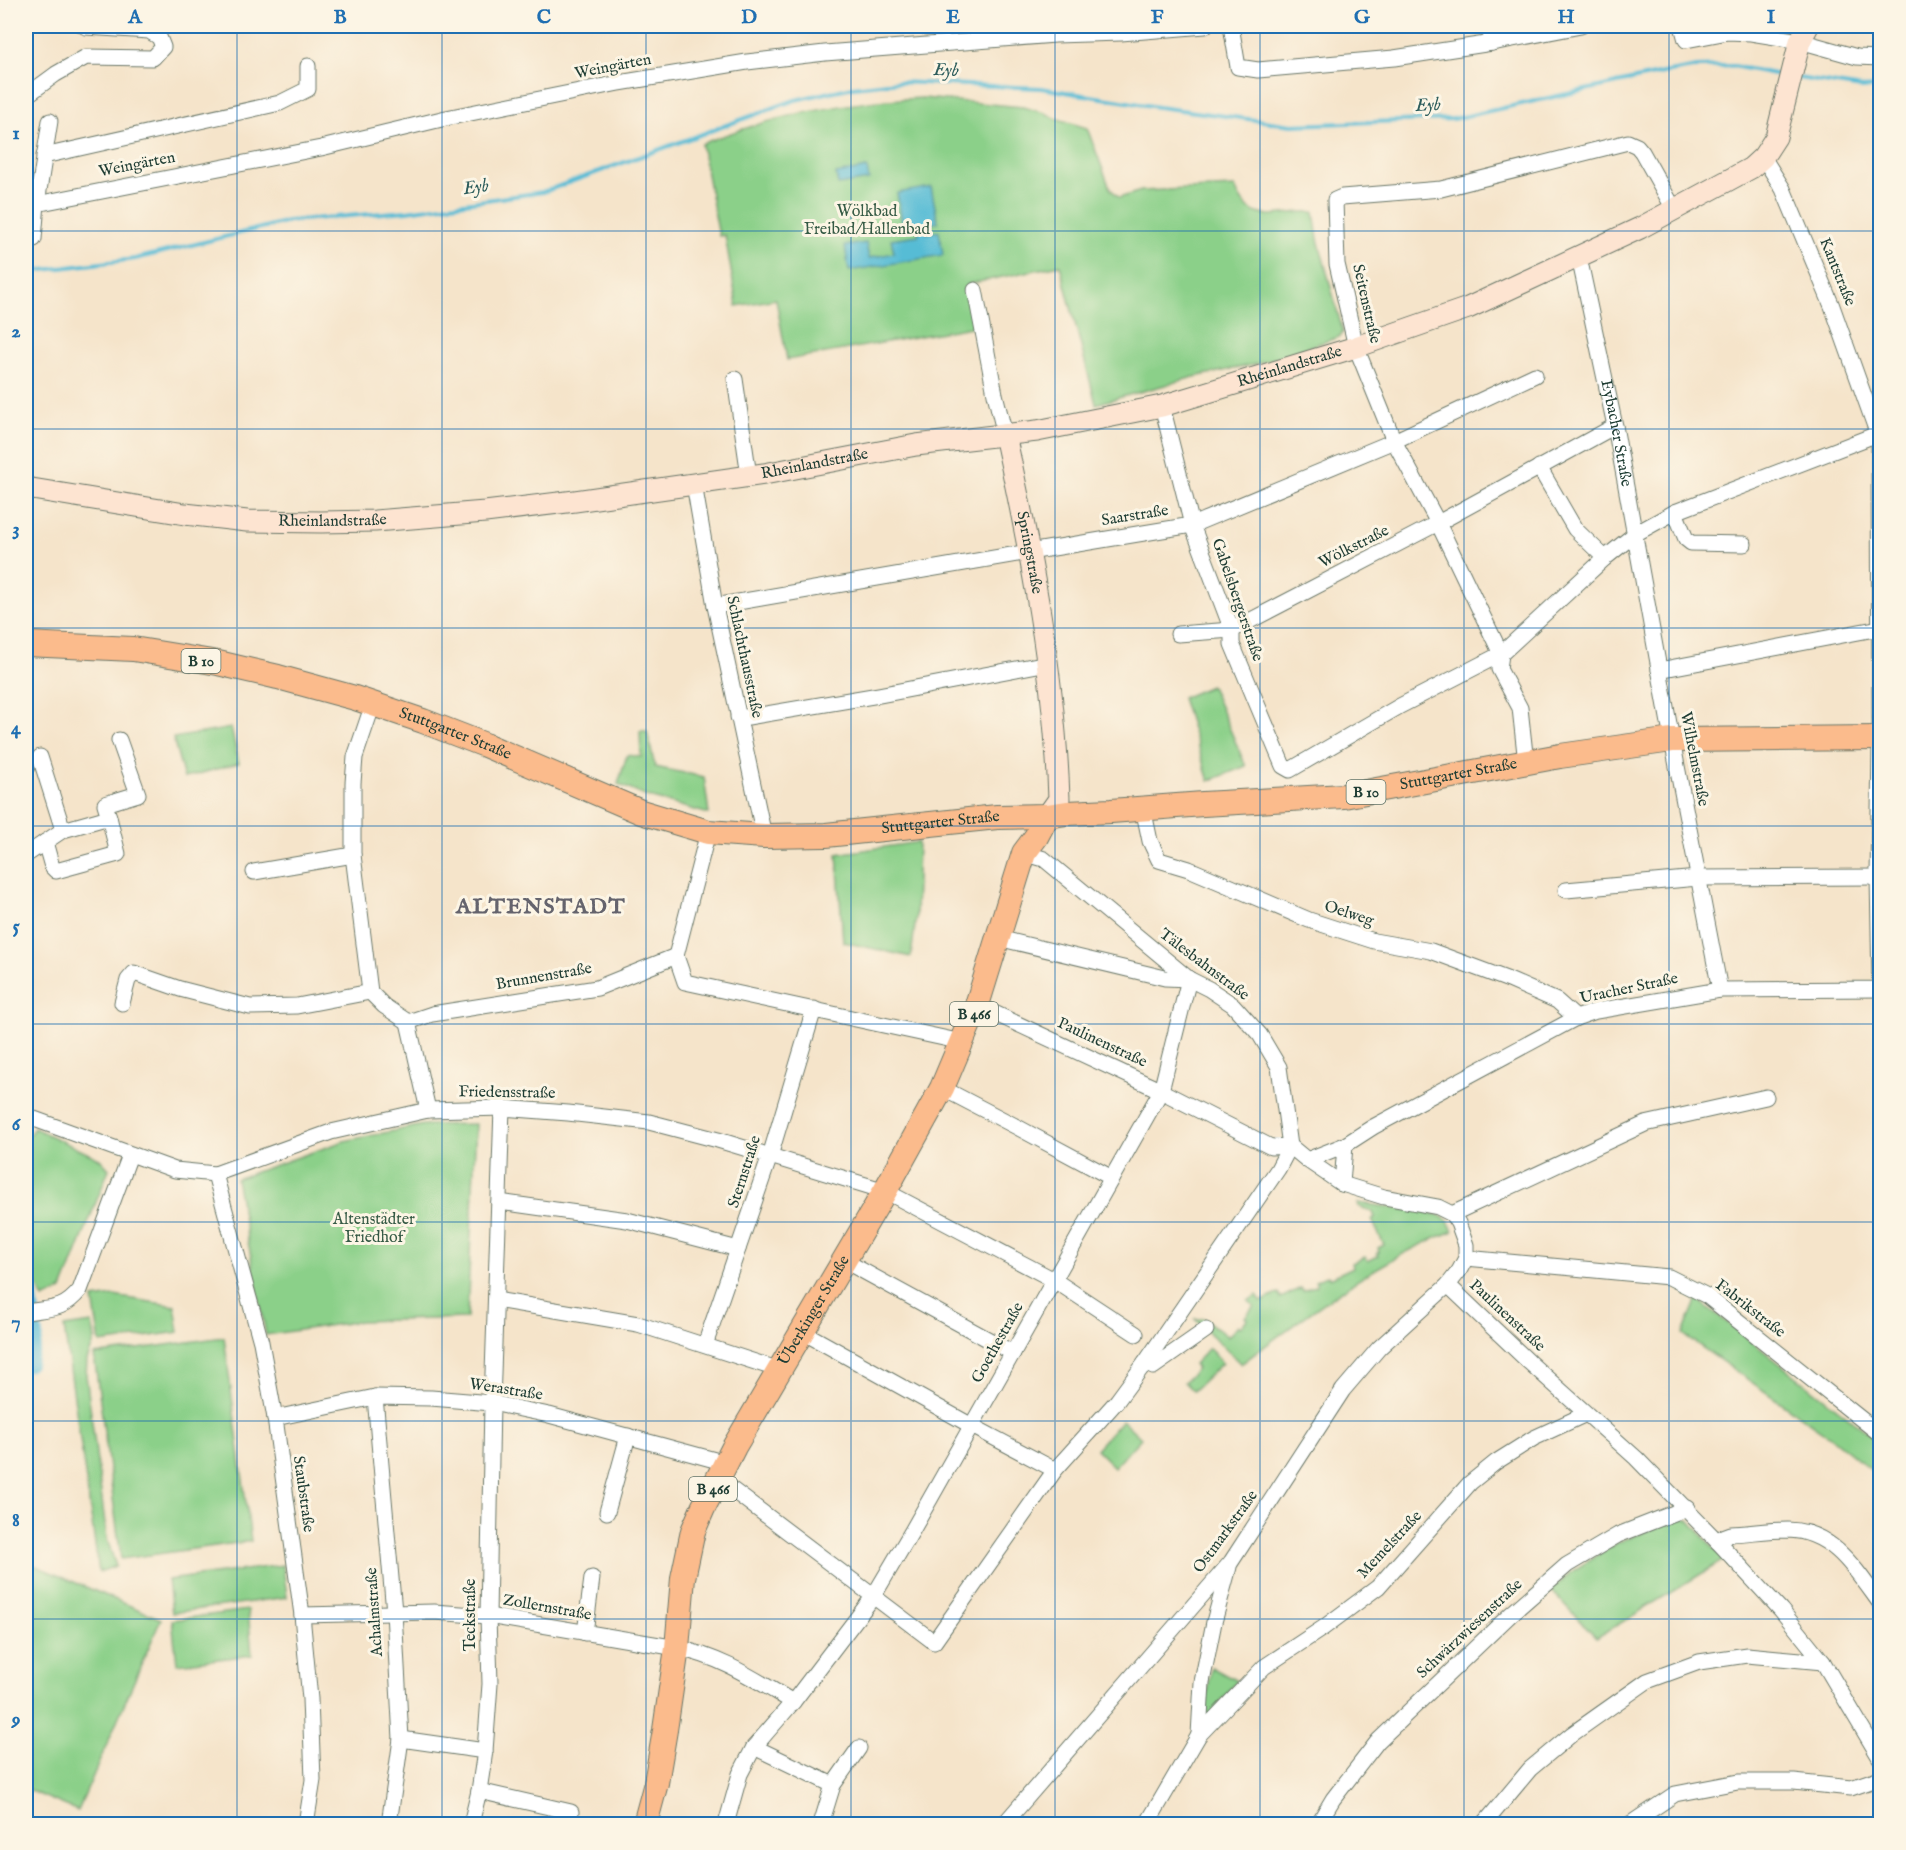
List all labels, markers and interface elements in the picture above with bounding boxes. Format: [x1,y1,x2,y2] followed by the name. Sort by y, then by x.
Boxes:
[127,5,143,30] text: A
[333,5,347,30] text: B
[537,5,551,30] text: C
[741,5,757,30] text: D
[946,5,960,30] text: E
[1151,5,1164,30] text: F
[1354,5,1371,30] text: G
[1557,5,1575,30] text: H
[1767,5,1776,30] text: I
[573,50,653,84] street label: Weingärten
[932,59,959,83] water label: Eyb
[1414,94,1441,118] water label: Eyb
[12,121,20,146] text: 1
[97,148,177,182] street label: Weingärten
[461,175,490,201] water label: Eyb
[804,202,930,240] park label: Wölkbad Freibad/Hallenbad
[1814,235,1860,309] street label: Kantstraße
[1347,262,1385,346] street label: Seitenstraße
[11,319,21,344] text: 2
[1235,342,1345,393] street label: Rheinlandstraße
[1595,378,1636,488] street label: Eybacher Straße
[759,444,870,484] street label: Rheinlandstraße
[1100,501,1170,531] street label: Saarstraße
[1011,509,1046,595] street label: Springstraße
[278,510,388,532] street label: Rheinlandstraße
[12,517,20,542] text: 3
[1316,521,1392,573] street label: Wölkstraße
[1207,536,1267,664] street label: Gabelsbergerstraße
[721,594,767,720] street label: Schlachthausstraße
[182,649,220,673] road number: B 10
[396,704,514,765] street label: Stuttgarter Straße
[1675,710,1713,808] street label: Wilhelmstraße
[11,716,22,741] text: 4
[1398,754,1519,795] street label: Stuttgarter Straße
[1346,780,1386,804] road number: B 10
[880,807,1001,839] street label: Stuttgarter Straße
[455,893,626,921] district label: ALTENSTADT
[1322,897,1377,932] street label: Oelweg
[12,914,20,939] text: 5
[1155,925,1253,1005] street label: Tälesbahnstraße
[494,959,594,995] street label: Brunnenstraße
[1578,969,1680,1009] street label: Uracher Straße
[950,1002,998,1026] road number: B 466
[1054,1013,1150,1073] street label: Paulinenstraße
[458,1082,556,1104] street label: Friedensstraße
[12,1112,22,1137] text: 6
[724,1133,766,1211] street label: Sternstraße
[332,1210,415,1248] park label: Altenstädter Friedhof
[773,1252,855,1370] street label: Überkinger Straße
[1711,1275,1789,1343] street label: Fabrikstraße
[1465,1276,1549,1356] street label: Paulinenstraße
[968,1299,1028,1387] street label: Goethestraße
[11,1310,21,1335] text: 7
[468,1374,544,1406] street label: Werastraße
[288,1454,318,1534] street label: Staubstraße
[689,1477,737,1501] road number: B 466
[1189,1487,1263,1577] street label: Ostmarkstraße
[1353,1507,1427,1583] street label: Memelstraße
[12,1508,20,1533] text: 8
[362,1567,388,1658] street label: Achalmstraße
[1413,1575,1527,1683] street label: Schwärzwiesenstraße
[461,1579,481,1651] street label: Teckstraße
[501,1590,593,1626] street label: Zollernstraße
[11,1707,21,1732] text: 9

